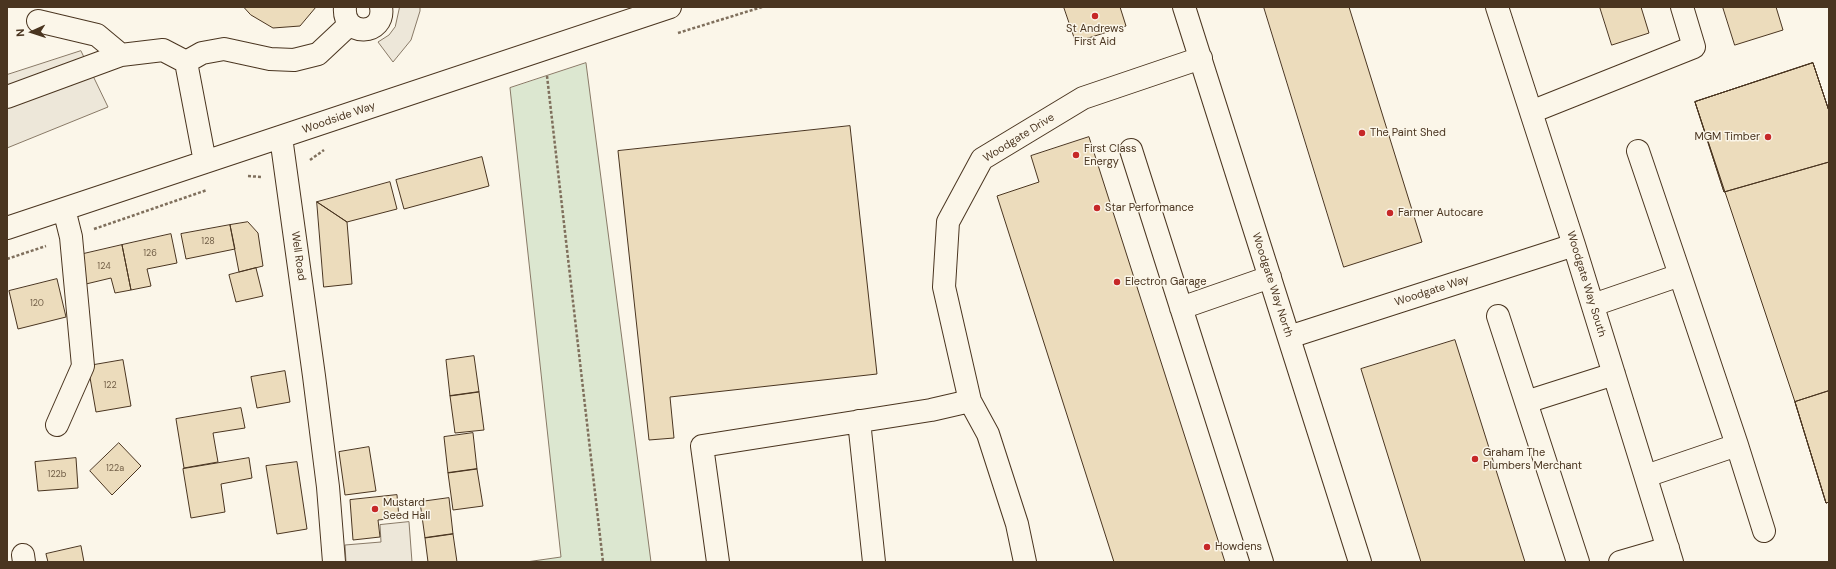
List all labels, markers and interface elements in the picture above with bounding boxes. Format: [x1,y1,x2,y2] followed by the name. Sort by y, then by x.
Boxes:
[1090,11,1100,21] marker: St Andrews First Aid
[12,12,52,52] north arrow
[1066,22,1124,48] place label: St Andrews First Aid
[13,28,27,37] text: N
[301,99,377,137] street label: Woodside Way
[981,111,1057,165] street label: Woodgate Drive
[1370,126,1446,140] place label: The Paint Shed
[1357,128,1367,138] marker: The Paint Shed
[1694,130,1760,144] place label: MGM Timber
[1763,132,1773,142] marker: MGM Timber
[1084,142,1136,168] place label: First Class Energy
[1071,150,1081,160] marker: First Class Energy
[1105,201,1194,215] place label: Star Performance
[1092,203,1102,213] marker: Star Performance
[1398,206,1483,220] place label: Farmer Autocare
[1385,208,1395,218] marker: Farmer Autocare
[1564,229,1608,339] street label: Woodgate Way South
[288,230,308,282] street label: Well Road
[1249,231,1295,339] street label: Woodgate Way North
[201,237,215,247] house number: 128
[143,249,157,259] house number: 126
[97,262,111,272] house number: 124
[1393,273,1471,309] street label: Woodgate Way
[1125,275,1207,289] place label: Electron Garage
[1112,277,1122,287] marker: Electron Garage
[30,299,44,309] house number: 120
[103,381,117,391] house number: 122
[1483,446,1582,472] place label: Graham The Plumbers Merchant
[1470,454,1480,464] marker: Graham The Plumbers Merchant
[106,464,124,474] house number: 122a
[48,470,66,480] house number: 122b
[383,496,430,522] place label: Mustard Seed Hall
[370,504,380,514] marker: Mustard Seed Hall
[1215,540,1262,554] place label: Howdens
[1202,542,1212,552] marker: Howdens

